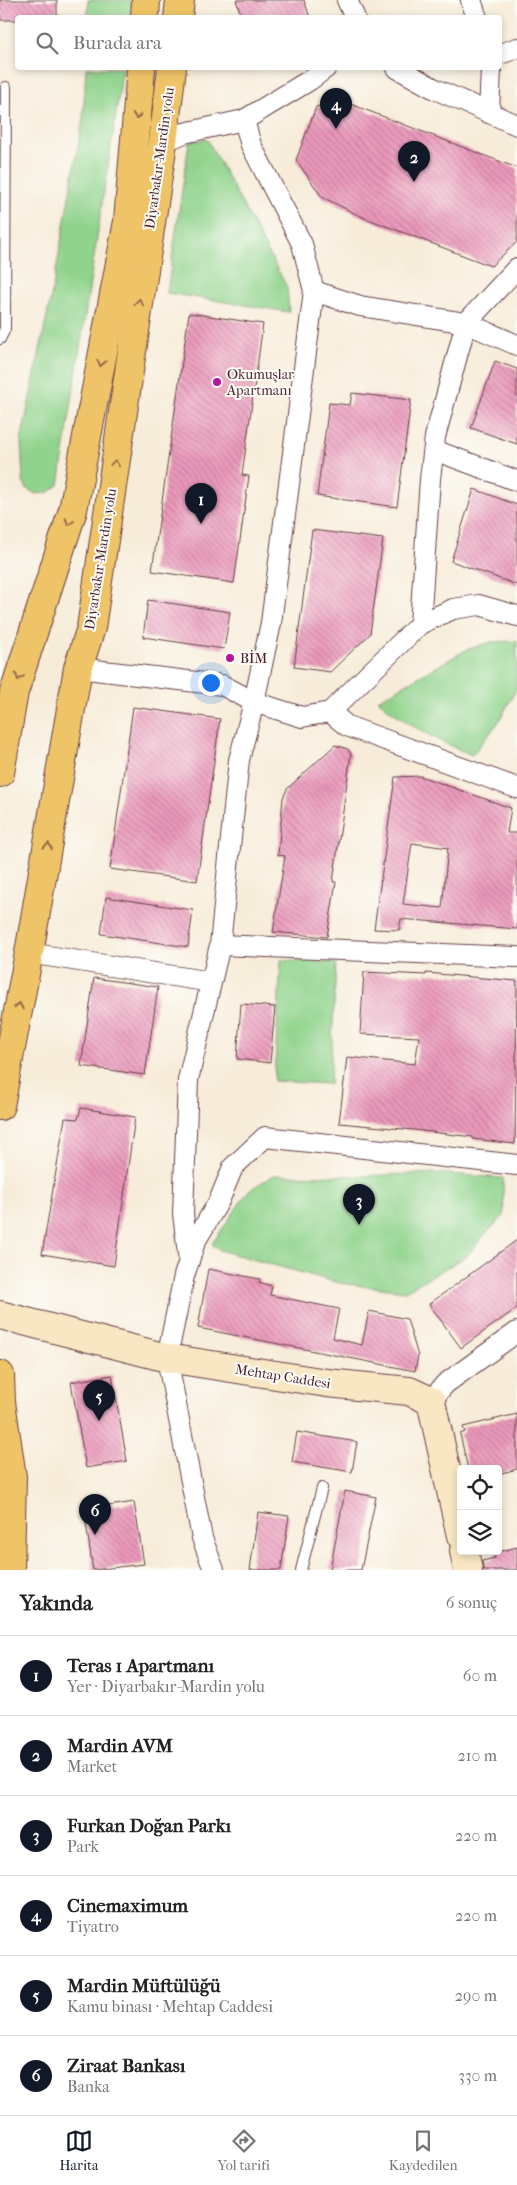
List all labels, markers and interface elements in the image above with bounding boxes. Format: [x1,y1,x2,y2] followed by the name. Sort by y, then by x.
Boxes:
[15,15,502,70] search box
[33,29,61,57] icon: search
[73,32,162,54] text: Burada ara
[141,86,178,230] street label: Diyarbakır-Mardin yolu
[320,88,352,129] pin: 4
[131,112,142,120] one-way arrow
[398,141,430,182] pin: 2
[133,298,144,306] one-way arrow
[96,359,106,368] one-way arrow
[226,366,294,399] place label: Okumuşlar Apartmanı
[211,376,223,388] marker: Okumuşlar Apartmanı
[109,458,120,466] one-way arrow
[185,483,217,524] pin: 1
[81,487,120,631] street label: Diyarbakır-Mardin yolu
[64,518,74,526] one-way arrow
[240,650,268,667] place label: BİM
[224,652,236,664] marker: BİM
[198,670,224,696] your location
[15,672,25,681] one-way arrow
[42,842,52,851] one-way arrow
[13,1002,24,1011] one-way arrow
[343,1184,375,1225] pin: 3
[234,1361,332,1392] street label: Mehtap Caddesi
[83,1380,115,1421] pin: 5
[457,1465,502,1555] map controls
[457,1465,502,1510] button: locate
[79,1494,111,1535] pin: 6
[457,1510,502,1555] button: layers
[20,1591,93,1615] text: Yakında
[446,1593,497,1612] text: 6 sonuç
[67,1655,214,1677] text: Teras 1 Apartmanı
[33,1666,39,1685] text: 1
[463,1666,497,1685] text: 60 m
[67,1677,265,1696] text: Yer · Diyarbakır-Mardin yolu
[67,1735,173,1757] text: Mardin AVM
[32,1746,40,1765] text: 2
[458,1746,497,1765] text: 210 m
[67,1757,117,1776] text: Market
[67,1815,231,1837] text: Furkan Doğan Parkı
[33,1826,39,1845] text: 3
[455,1826,497,1845] text: 220 m
[67,1837,99,1856] text: Park
[67,1895,188,1917] text: Cinemaximum
[31,1906,41,1925] text: 4
[455,1906,497,1925] text: 220 m
[67,1917,119,1936] text: Tiyatro
[67,1975,221,1997] text: Mardin Müftülüğü
[33,1986,39,2005] text: 5
[455,1986,497,2005] text: 290 m
[67,1997,273,2016] text: Kamu binası · Mehtap Caddesi
[67,2055,185,2077] text: Ziraat Bankası
[32,2066,40,2085] text: 6
[458,2066,497,2085] text: 330 m
[67,2077,110,2096] text: Banka
[59,2127,99,2174] tab: Harita
[217,2127,270,2174] tab: Yol tarifi
[389,2127,458,2174] tab: Kaydedilen

